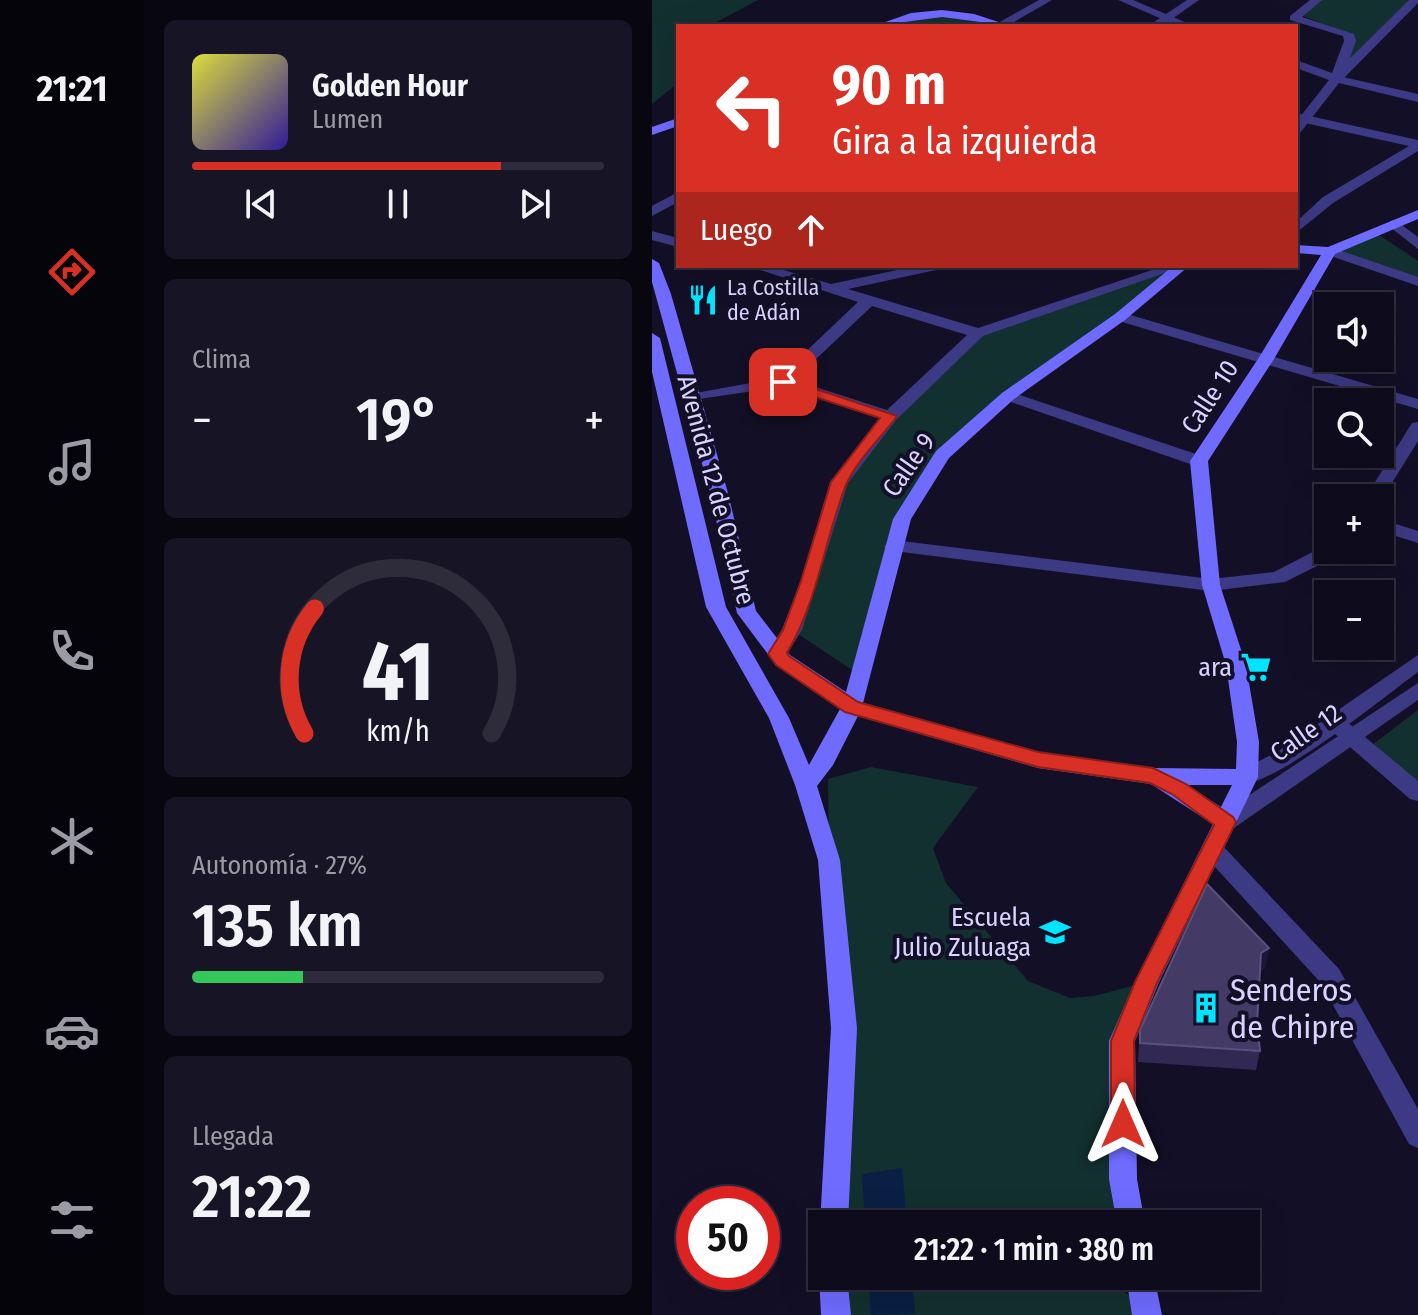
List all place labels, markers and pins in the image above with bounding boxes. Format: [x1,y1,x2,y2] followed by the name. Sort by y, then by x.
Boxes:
[727,274,819,326] place label: La Costilla de Adán
[686,283,720,317] restaurant icon: La Costilla de Adán
[749,348,817,416] pin
[1239,650,1273,684] supermarket icon: ara
[1198,652,1232,683] place label: ara
[894,902,1031,963] place label: Escuela Julio Zuluaga
[1038,915,1072,949] school or university icon: Escuela Julio Zuluaga
[1230,971,1354,1046] place label: Senderos de Chipre
[1189,991,1223,1025] building icon: Senderos de Chipre

